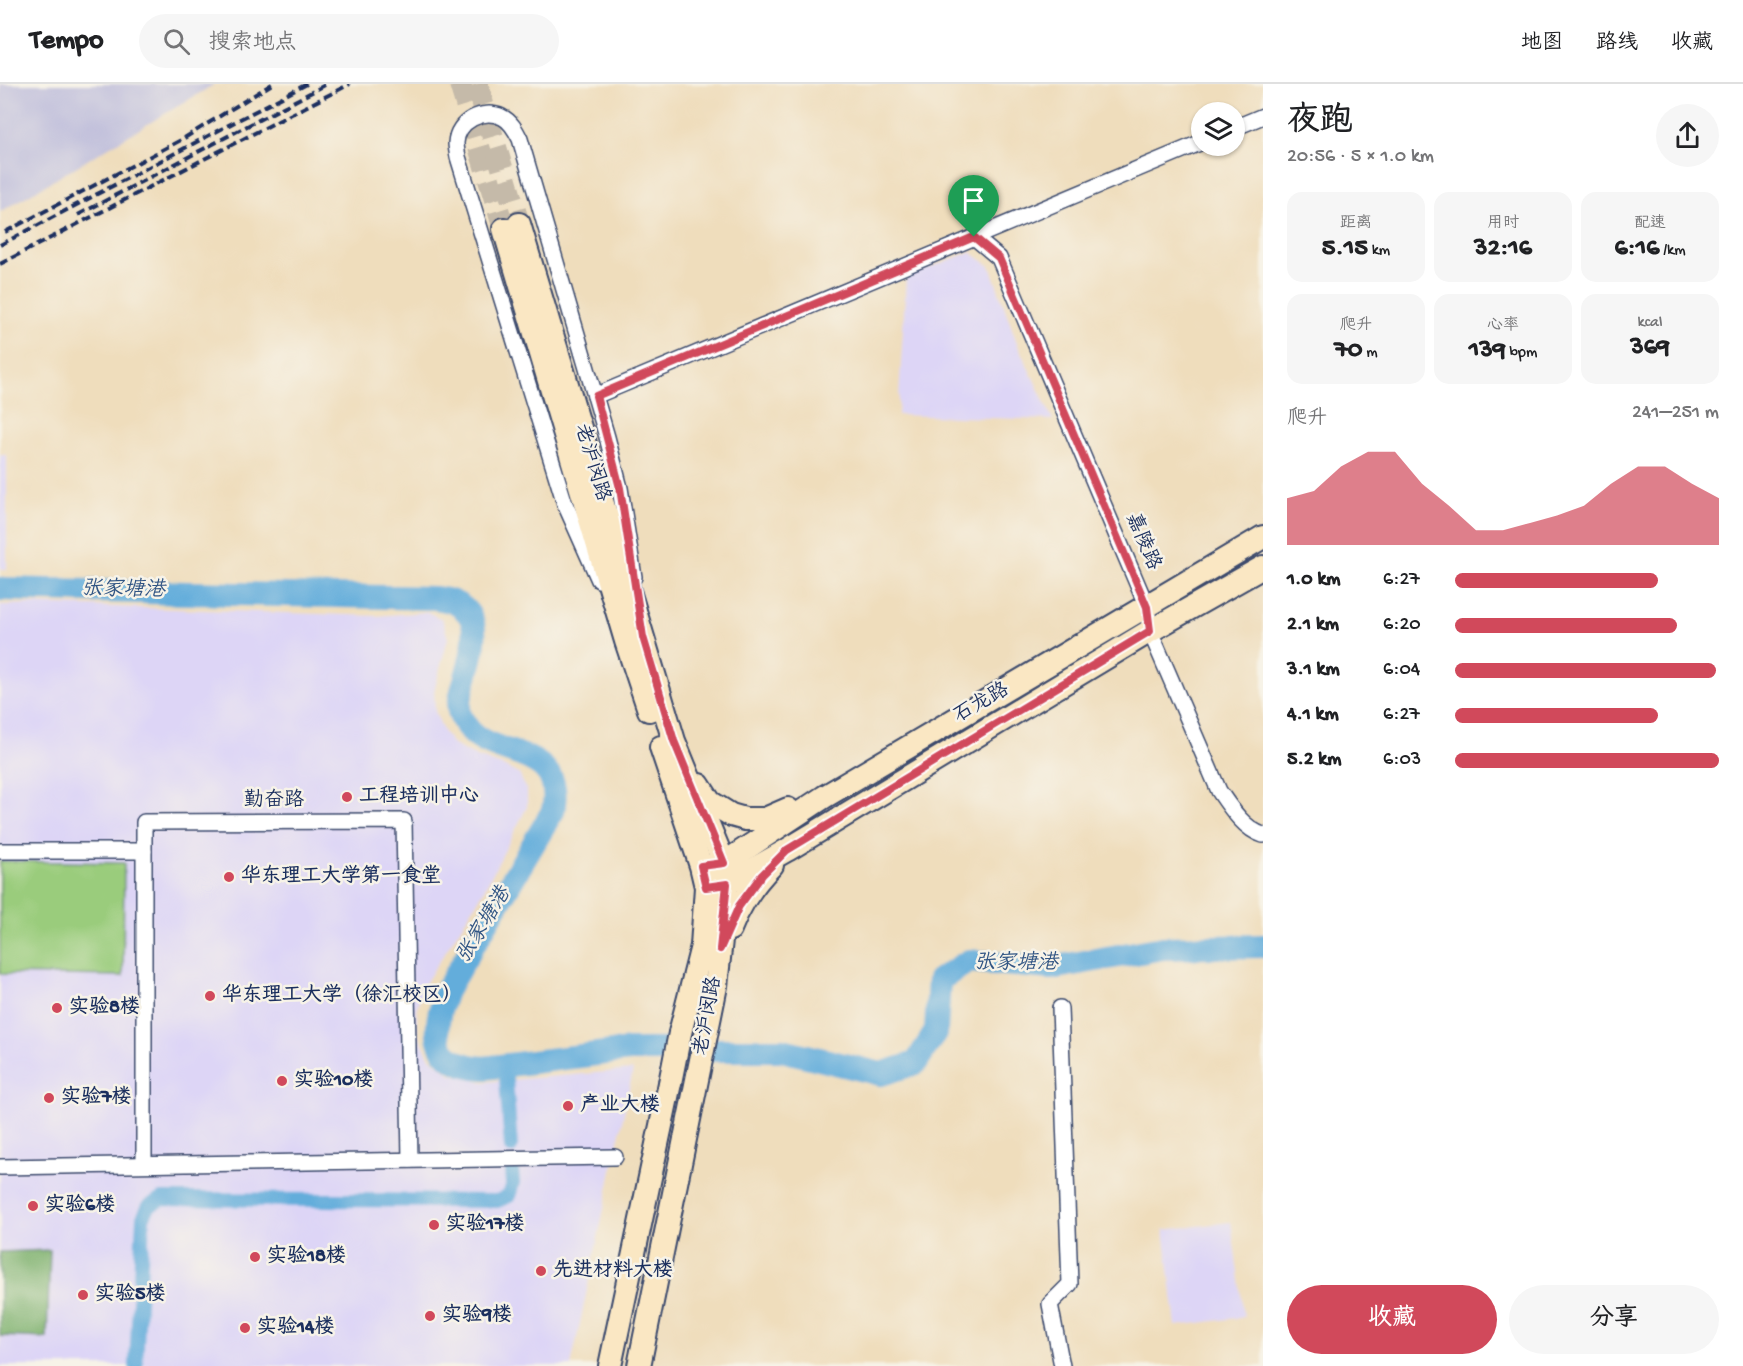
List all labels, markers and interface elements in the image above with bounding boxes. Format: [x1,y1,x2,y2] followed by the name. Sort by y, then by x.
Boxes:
[139,14,559,68] search box
[30,25,103,58] text: Tempo
[160,25,193,58] icon: search
[208,31,296,57] text: 搜索地点
[1521,32,1563,57] text: 地图
[1596,32,1638,57] text: 路线
[1671,32,1713,57] text: 收藏
[1191,102,1245,156] map controls
[1191,102,1245,156] button: layers
[1287,104,1353,142] text: 夜跑
[1656,104,1719,167] button: share
[1287,146,1434,169] text: 20:56 · 5 × 1.0 km
[948,175,999,237] pin
[957,184,990,217] icon: arrive
[1340,215,1372,234] text: 距离
[1487,215,1519,234] text: 用时
[1634,215,1666,234] text: 配速
[1322,234,1368,265] text: 5.15
[1474,234,1532,265] text: 32:16
[1614,234,1659,265] text: 6:16
[1368,242,1390,261] text: km
[1659,242,1686,261] text: /km
[1638,314,1662,333] text: kcal
[1340,317,1372,336] text: 爬升
[1487,317,1519,336] text: 心率
[1630,333,1670,364] text: 369
[1334,336,1363,367] text: 70
[1469,336,1506,367] text: 139
[1363,344,1378,363] text: m
[1506,344,1537,363] text: bpm
[1632,402,1719,425] text: 241–251 m
[1287,408,1327,431] text: 爬升
[568,421,616,506] street label: 老沪闵路
[1120,509,1167,575] street label: 嘉陵路
[1287,569,1341,592] text: 1.0 km
[1383,569,1420,592] text: 6:27
[81,576,167,604] water label: 张家塘港
[1287,614,1339,637] text: 2.1 km
[1383,614,1421,637] text: 6:20
[1287,659,1340,682] text: 3.1 km
[1383,659,1420,682] text: 6:04
[949,677,1015,729] street label: 石龙路
[1287,704,1339,727] text: 4.1 km
[1383,704,1420,727] text: 6:27
[1287,749,1341,772] text: 5.2 km
[1383,749,1421,772] text: 6:03
[359,784,479,809] place label: 工程培训中心
[244,788,305,813] street label: 勤奋路
[340,790,354,804] marker: 工程培训中心
[241,864,441,889] place label: 华东理工大学第一食堂
[222,870,236,884] marker: 华东理工大学第一食堂
[451,881,518,968] water label: 张家塘港
[974,950,1060,977] water label: 张家塘港
[689,973,727,1057] street label: 老沪闵路
[222,983,462,1008] place label: 华东理工大学（徐汇校区）
[203,989,217,1003] marker: 华东理工大学（徐汇校区）
[69,995,140,1020] place label: 实验8楼
[50,1001,64,1015] marker: 实验8楼
[294,1068,373,1093] place label: 实验10楼
[275,1074,289,1088] marker: 实验10楼
[61,1085,131,1110] place label: 实验7楼
[42,1091,56,1105] marker: 实验7楼
[580,1093,660,1118] place label: 产业大楼
[561,1099,575,1113] marker: 产业大楼
[45,1193,115,1218] place label: 实验6楼
[26,1199,40,1213] marker: 实验6楼
[446,1212,524,1237] place label: 实验17楼
[427,1218,441,1232] marker: 实验17楼
[267,1244,346,1269] place label: 实验18楼
[248,1250,262,1264] marker: 实验18楼
[553,1258,673,1283] place label: 先进材料大楼
[534,1264,548,1278] marker: 先进材料大楼
[95,1282,166,1307] place label: 实验5楼
[1287,1285,1497,1354] button: 收藏
[1509,1285,1719,1354] button: 分享
[76,1288,90,1302] marker: 实验5楼
[442,1303,512,1328] place label: 实验9楼
[423,1309,437,1323] marker: 实验9楼
[257,1315,335,1340] place label: 实验14楼
[238,1321,252,1335] marker: 实验14楼

